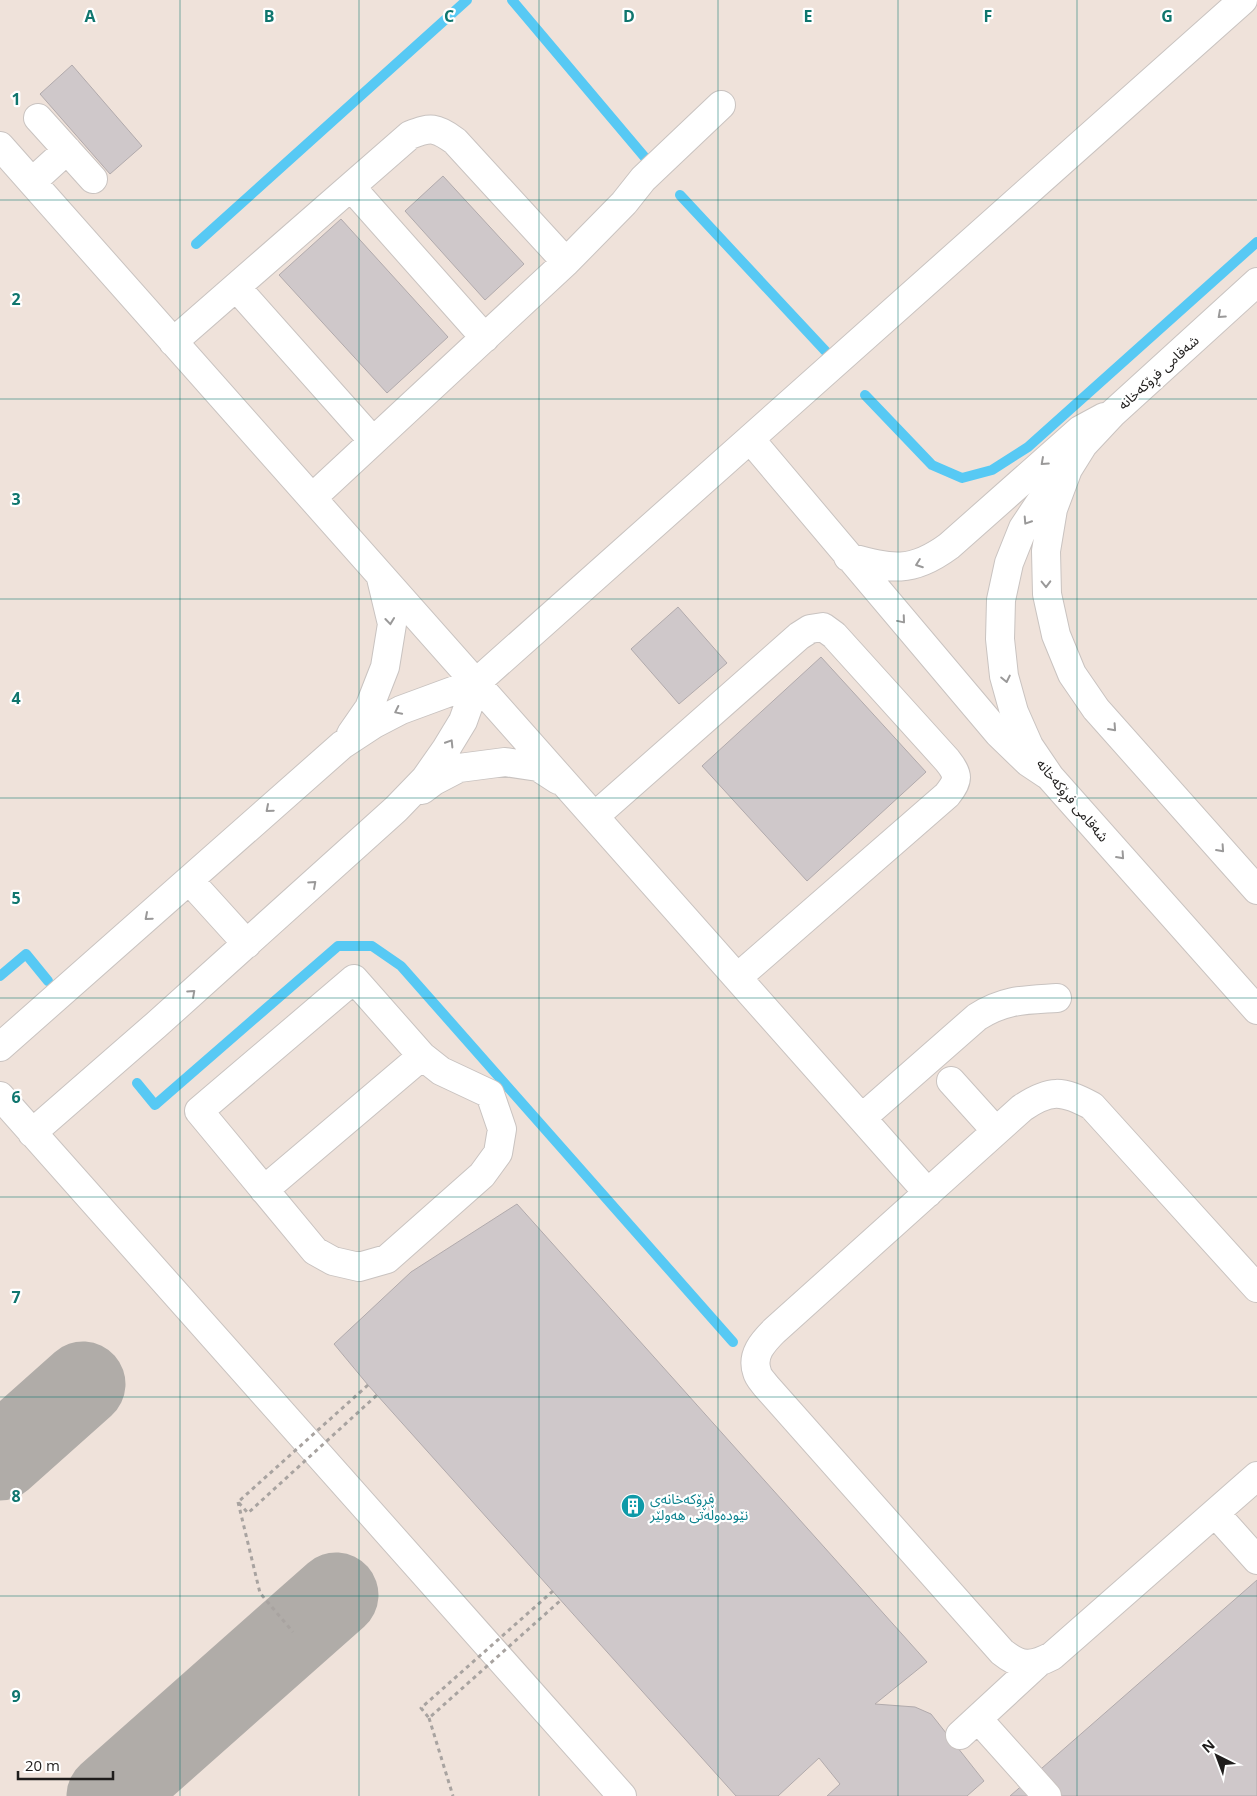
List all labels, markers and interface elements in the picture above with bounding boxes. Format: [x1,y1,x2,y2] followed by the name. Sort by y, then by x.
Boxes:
[84,5,96,27] text: A
[264,5,274,27] text: B
[444,5,454,27] text: C
[623,5,635,27] text: D
[804,5,813,27] text: E
[984,5,992,27] text: F
[1161,5,1173,27] text: G
[11,88,21,110] text: 1
[11,288,21,310] text: 2
[1217,309,1226,318] one-way arrow
[1113,330,1205,416] street label: شەقامی فڕۆکەخانە
[1041,456,1050,465] one-way arrow
[11,488,21,510] text: 3
[1024,516,1033,525] one-way arrow
[915,558,924,568] one-way arrow
[1041,580,1052,588] one-way arrow
[896,615,905,624] one-way arrow
[384,618,395,626] one-way arrow
[1000,674,1010,683] one-way arrow
[11,687,21,709] text: 4
[394,705,403,716] one-way arrow
[1107,722,1116,731] one-way arrow
[443,739,453,748] one-way arrow
[1030,754,1113,847] street label: شەقامی فڕۆکەخانە
[266,804,275,813] one-way arrow
[1215,844,1224,853] one-way arrow
[1115,851,1124,860] one-way arrow
[308,881,317,890] one-way arrow
[11,887,21,909] text: 5
[144,911,153,920] one-way arrow
[187,990,196,999] one-way arrow
[11,1086,21,1108] text: 6
[11,1286,21,1308] text: 7
[11,1485,21,1507] text: 8
[649,1489,749,1524] place label: فڕۆکەخانەی نێودەوڵەتی هەولێر
[620,1493,646,1519] building icon: فڕۆکەخانەی نێودەوڵەتی هەولێر
[11,1685,21,1707] text: 9
[1192,1731,1242,1781] north arrow
[1197,1735,1219,1757] text: N
[18,1748,112,1780] scale bar
[25,1755,60,1775] text: 20 m

